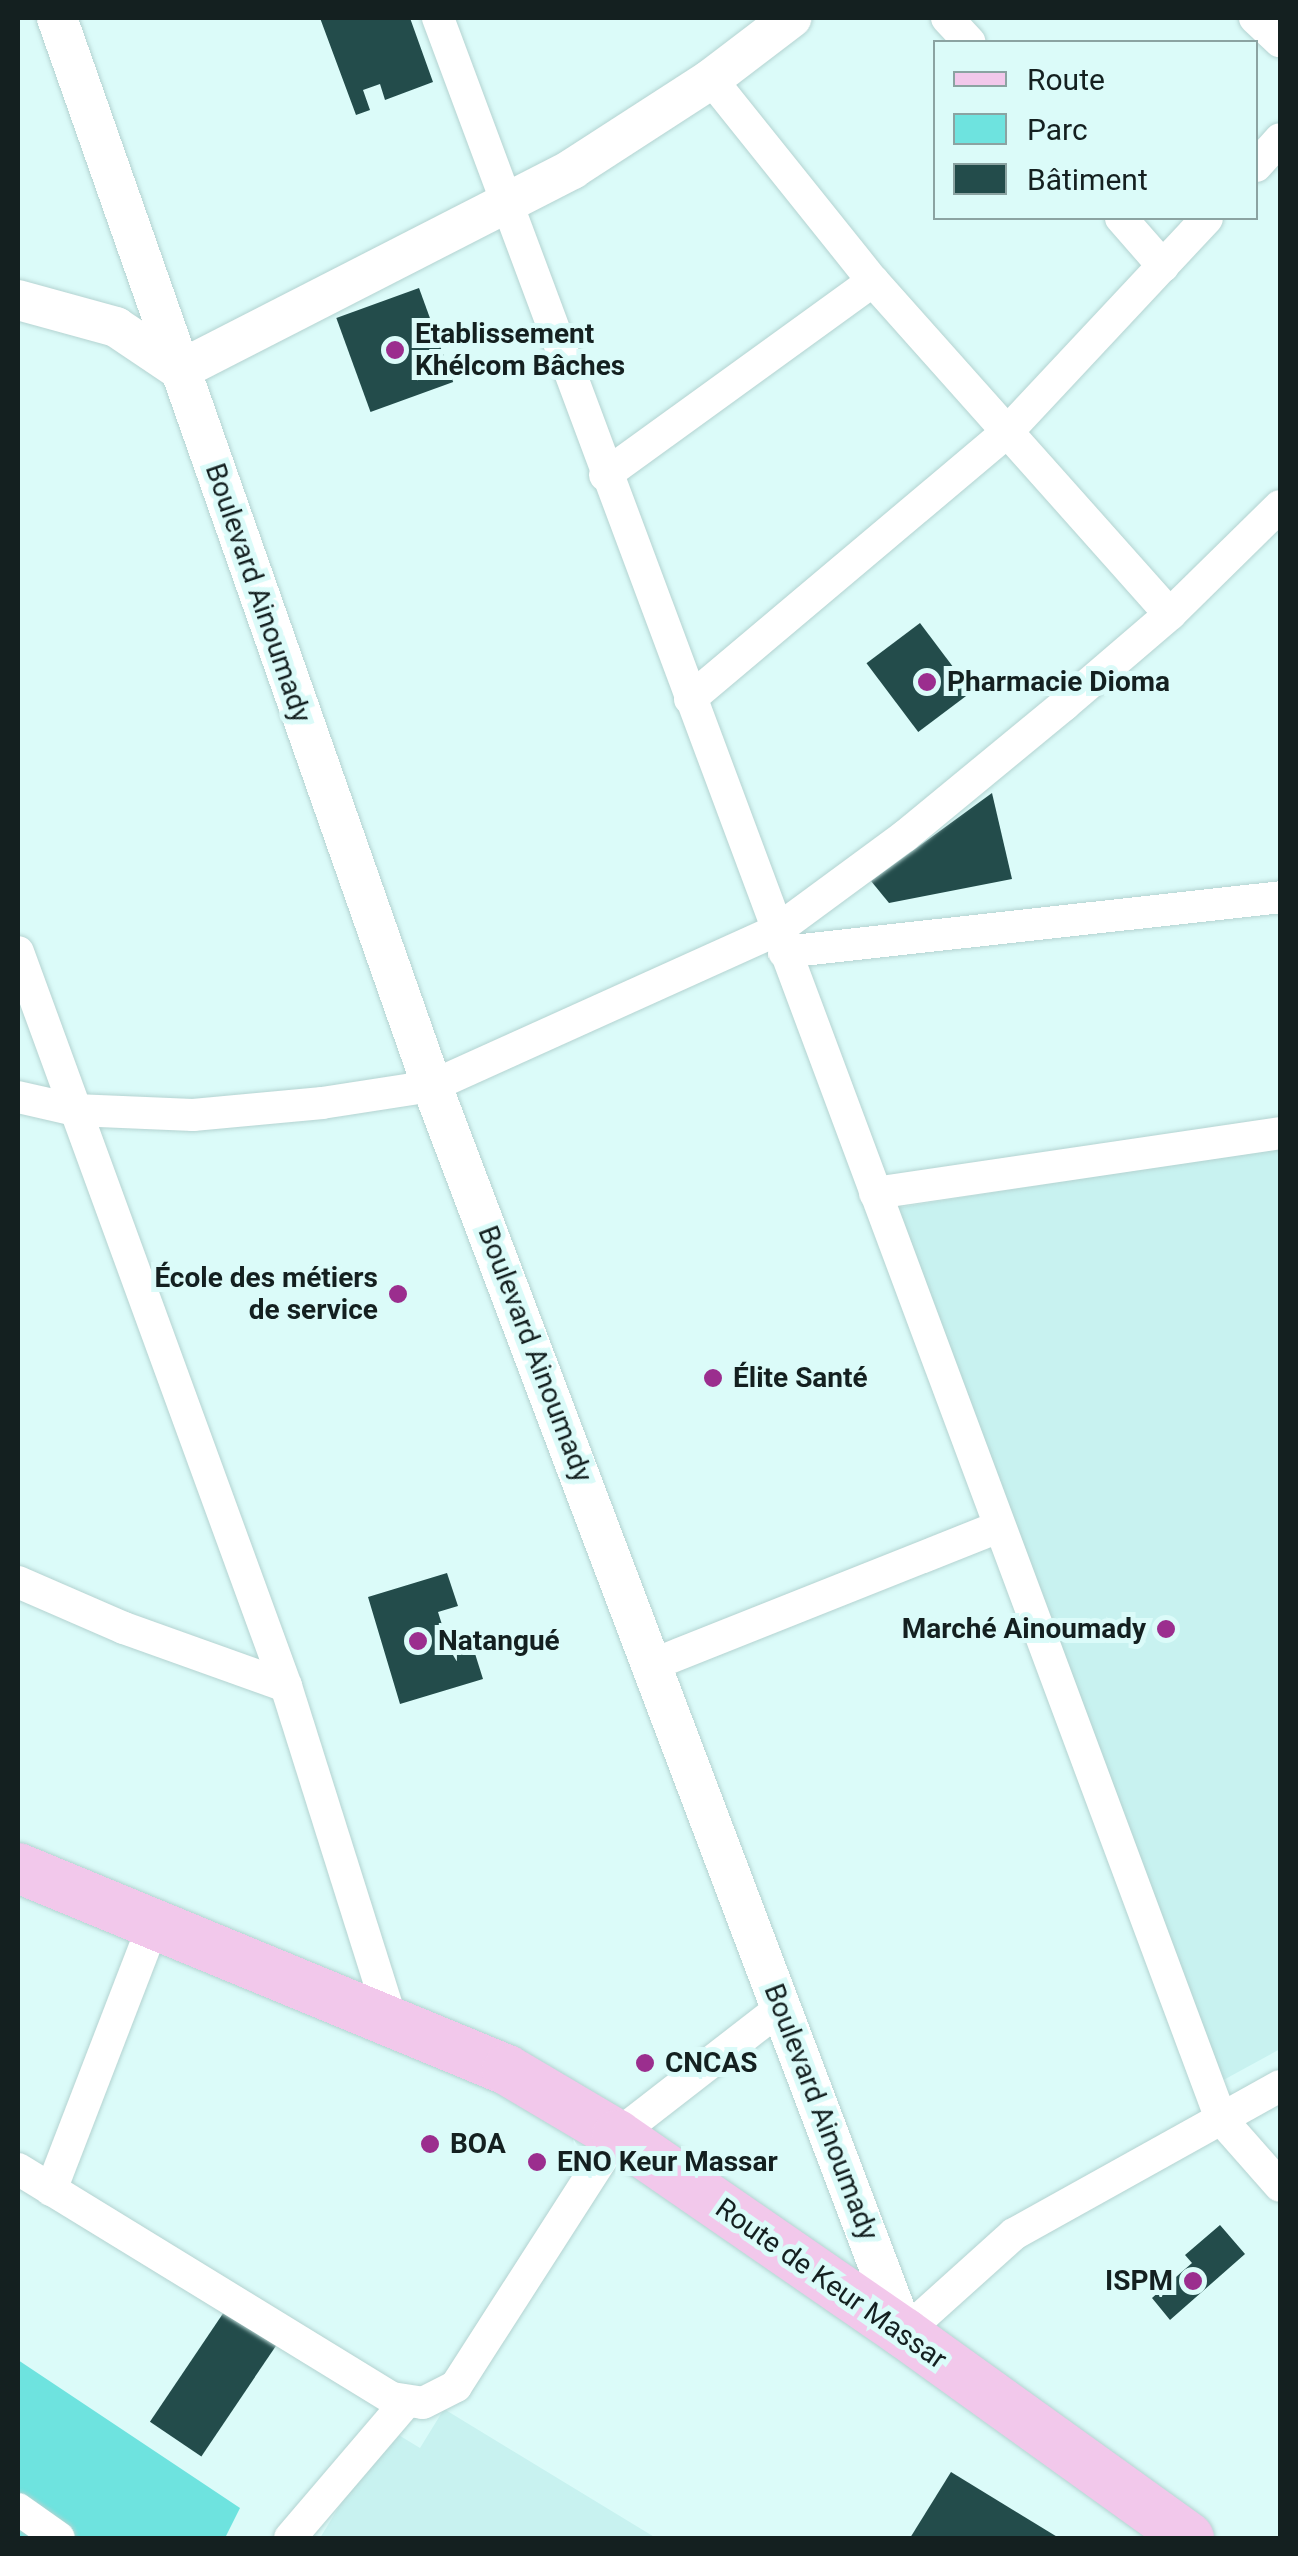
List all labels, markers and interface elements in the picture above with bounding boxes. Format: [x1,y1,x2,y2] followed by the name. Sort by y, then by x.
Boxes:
[933,40,1258,220] legend
[1027,62,1105,97] text: Route
[1027,112,1088,147] text: Parc
[1027,162,1148,197] text: Bâtiment
[415,317,625,383] place label: Etablissement Khélcom Bâches
[384,339,406,361] marker: Etablissement Khélcom Bâches
[198,459,318,727] street label: Boulevard Ainoumady
[947,665,1170,699] place label: Pharmacie Dioma
[916,671,938,693] marker: Pharmacie Dioma
[471,1221,599,1487] street label: Boulevard Ainoumady
[154,1261,378,1327] place label: École des métiers de service
[387,1283,409,1305] marker: École des métiers de service
[733,1361,868,1395] place label: Élite Santé
[702,1367,724,1389] marker: Élite Santé
[902,1612,1146,1646] place label: Marché Ainoumady
[1155,1618,1177,1640] marker: Marché Ainoumady
[438,1624,560,1658] place label: Natangué
[407,1630,429,1652] marker: Natangué
[757,1979,885,2245] street label: Boulevard Ainoumady
[665,2046,757,2080] place label: CNCAS
[634,2052,656,2074] marker: CNCAS
[450,2127,506,2161] place label: BOA
[419,2133,441,2155] marker: BOA
[557,2145,778,2179] place label: ENO Keur Massar
[526,2151,548,2173] marker: ENO Keur Massar
[709,2192,953,2376] street label: Route de Keur Massar
[1105,2264,1173,2298] place label: ISPM
[1182,2270,1204,2292] marker: ISPM

